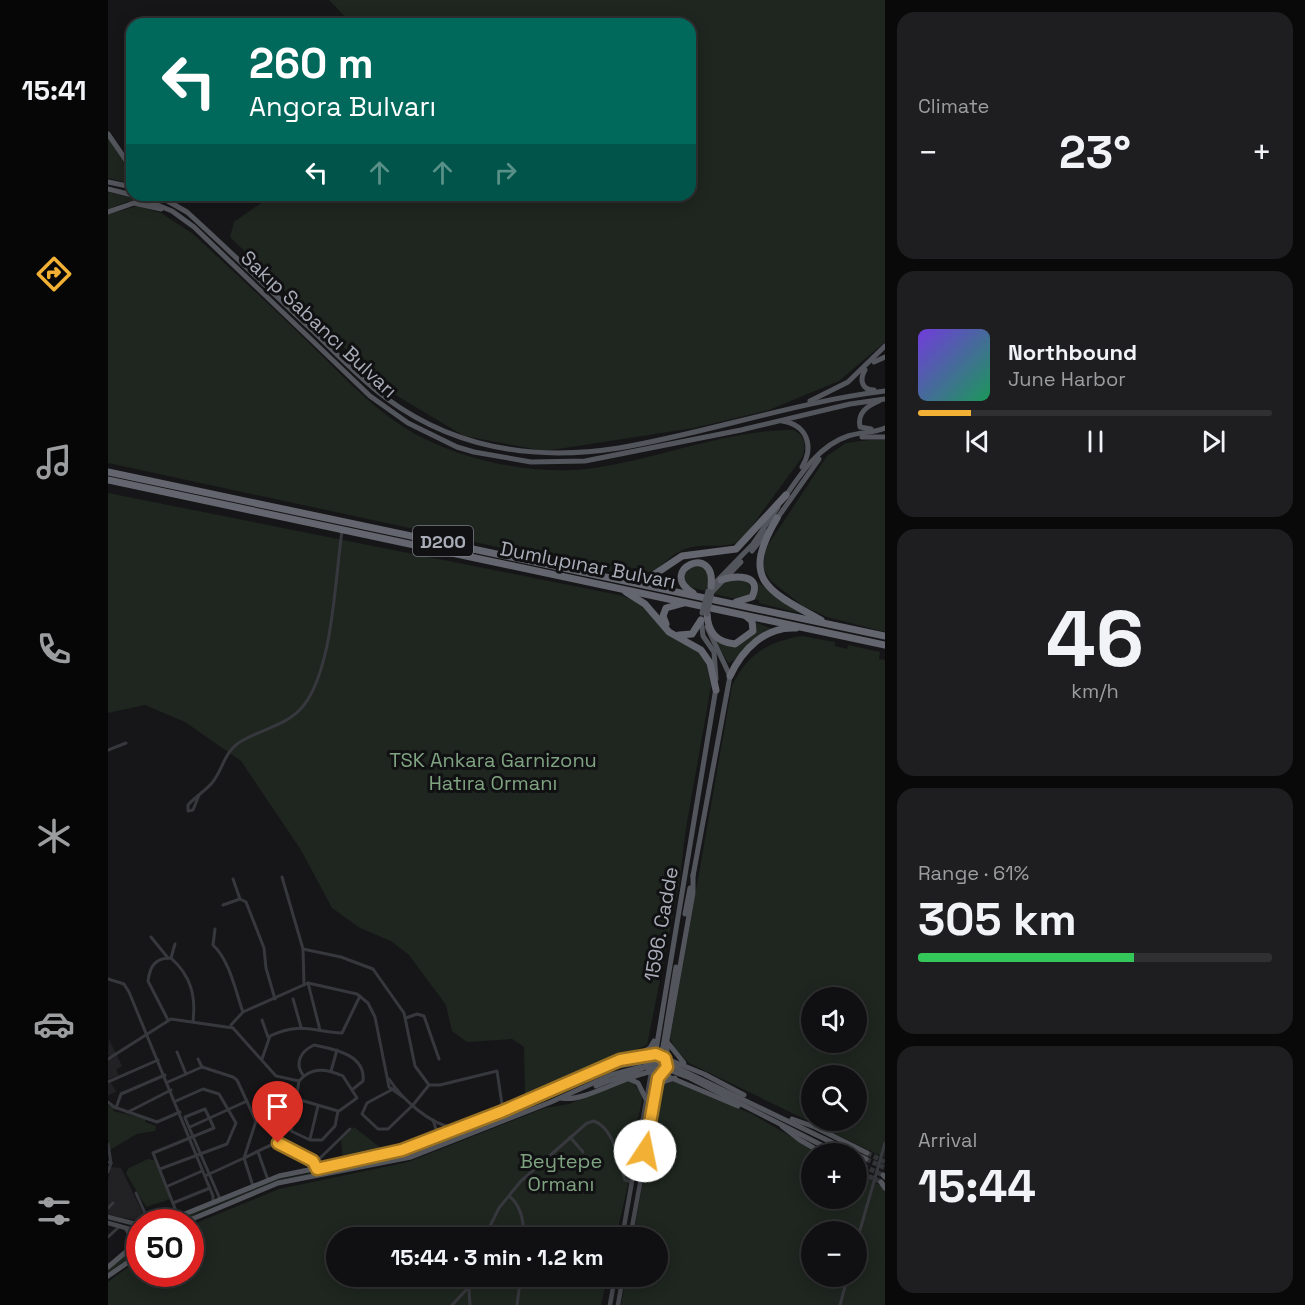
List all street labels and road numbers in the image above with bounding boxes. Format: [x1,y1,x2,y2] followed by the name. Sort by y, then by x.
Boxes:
[235,245,403,403] street label: Sakıp Sabancı Bulvarı
[413,526,473,556] road number: D200
[498,535,678,595] street label: Dumlupınar Bulvarı
[638,865,684,983] street label: 1596. Cadde

